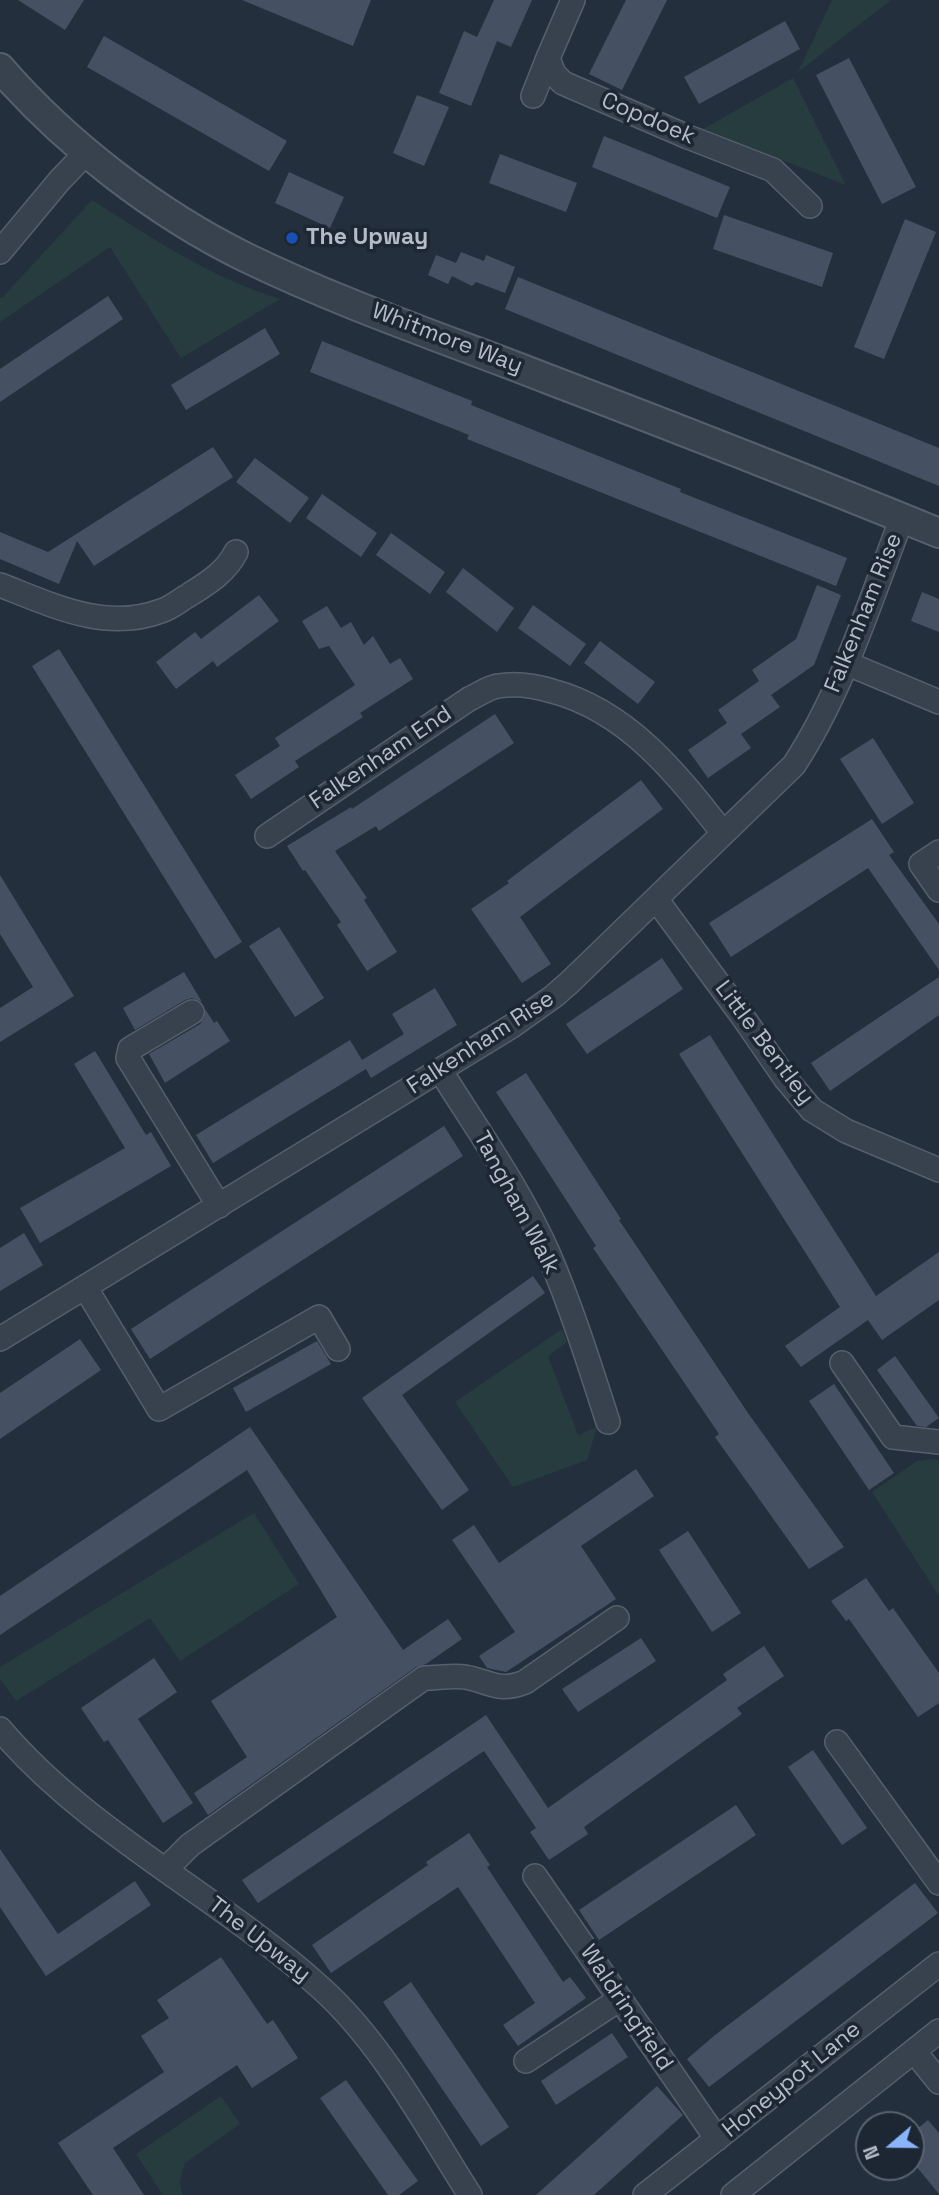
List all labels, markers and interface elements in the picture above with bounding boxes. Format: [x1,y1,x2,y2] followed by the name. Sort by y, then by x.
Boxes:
[597,87,699,151] street label: Copdoek
[306,224,428,252] place label: The Upway
[284,230,300,246] marker: The Upway
[368,298,526,380] street label: Whitmore Way
[819,529,909,697] street label: Falkenham Rise
[305,700,457,816] street label: Falkenham End
[708,976,820,1110] street label: Little Bentley
[402,985,560,1101] street label: Falkenham Rise
[467,1127,565,1279] street label: Tangham Walk
[202,1891,316,1989] street label: The Upway
[574,1940,678,2076] street label: Waldringfield
[717,2016,867,2144] street label: Honeypot Lane
[855,2111,925,2181] north arrow
[858,2142,886,2163] text: N

